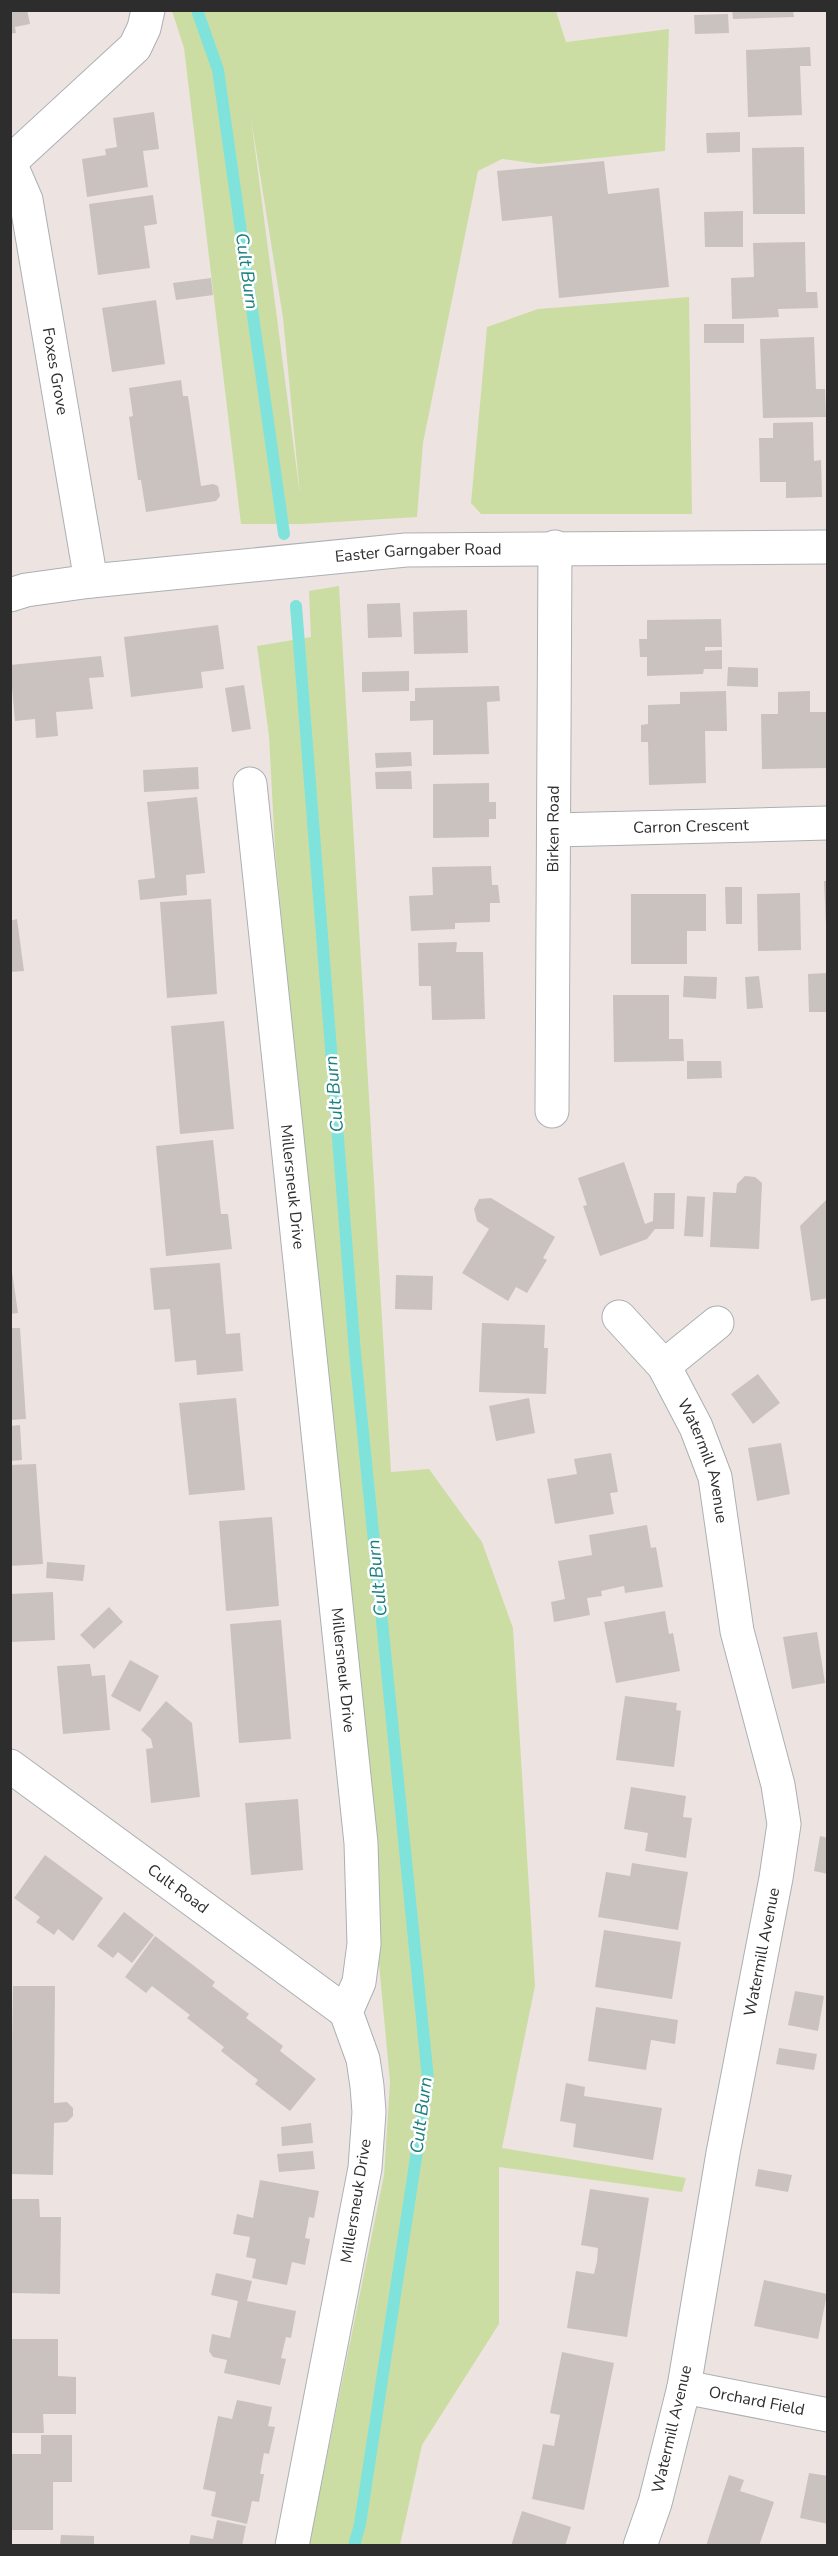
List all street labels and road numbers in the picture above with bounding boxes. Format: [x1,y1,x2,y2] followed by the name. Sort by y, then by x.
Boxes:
[37,326,73,417] street label: Foxes Grove
[334,538,502,568] street label: Easter Garngaber Road
[542,785,565,873] street label: Birken Road
[633,814,749,839] street label: Carron Crescent
[275,1123,310,1250] street label: Millersneuk Drive
[672,1395,732,1524] street label: Watermill Avenue
[325,1607,360,1734] street label: Millersneuk Drive
[143,1859,213,1919] street label: Cult Road
[739,1886,785,2018] street label: Watermill Avenue
[335,2137,377,2265] street label: Millersneuk Drive
[647,2363,697,2495] street label: Watermill Avenue
[707,2381,806,2421] street label: Orchard Field

